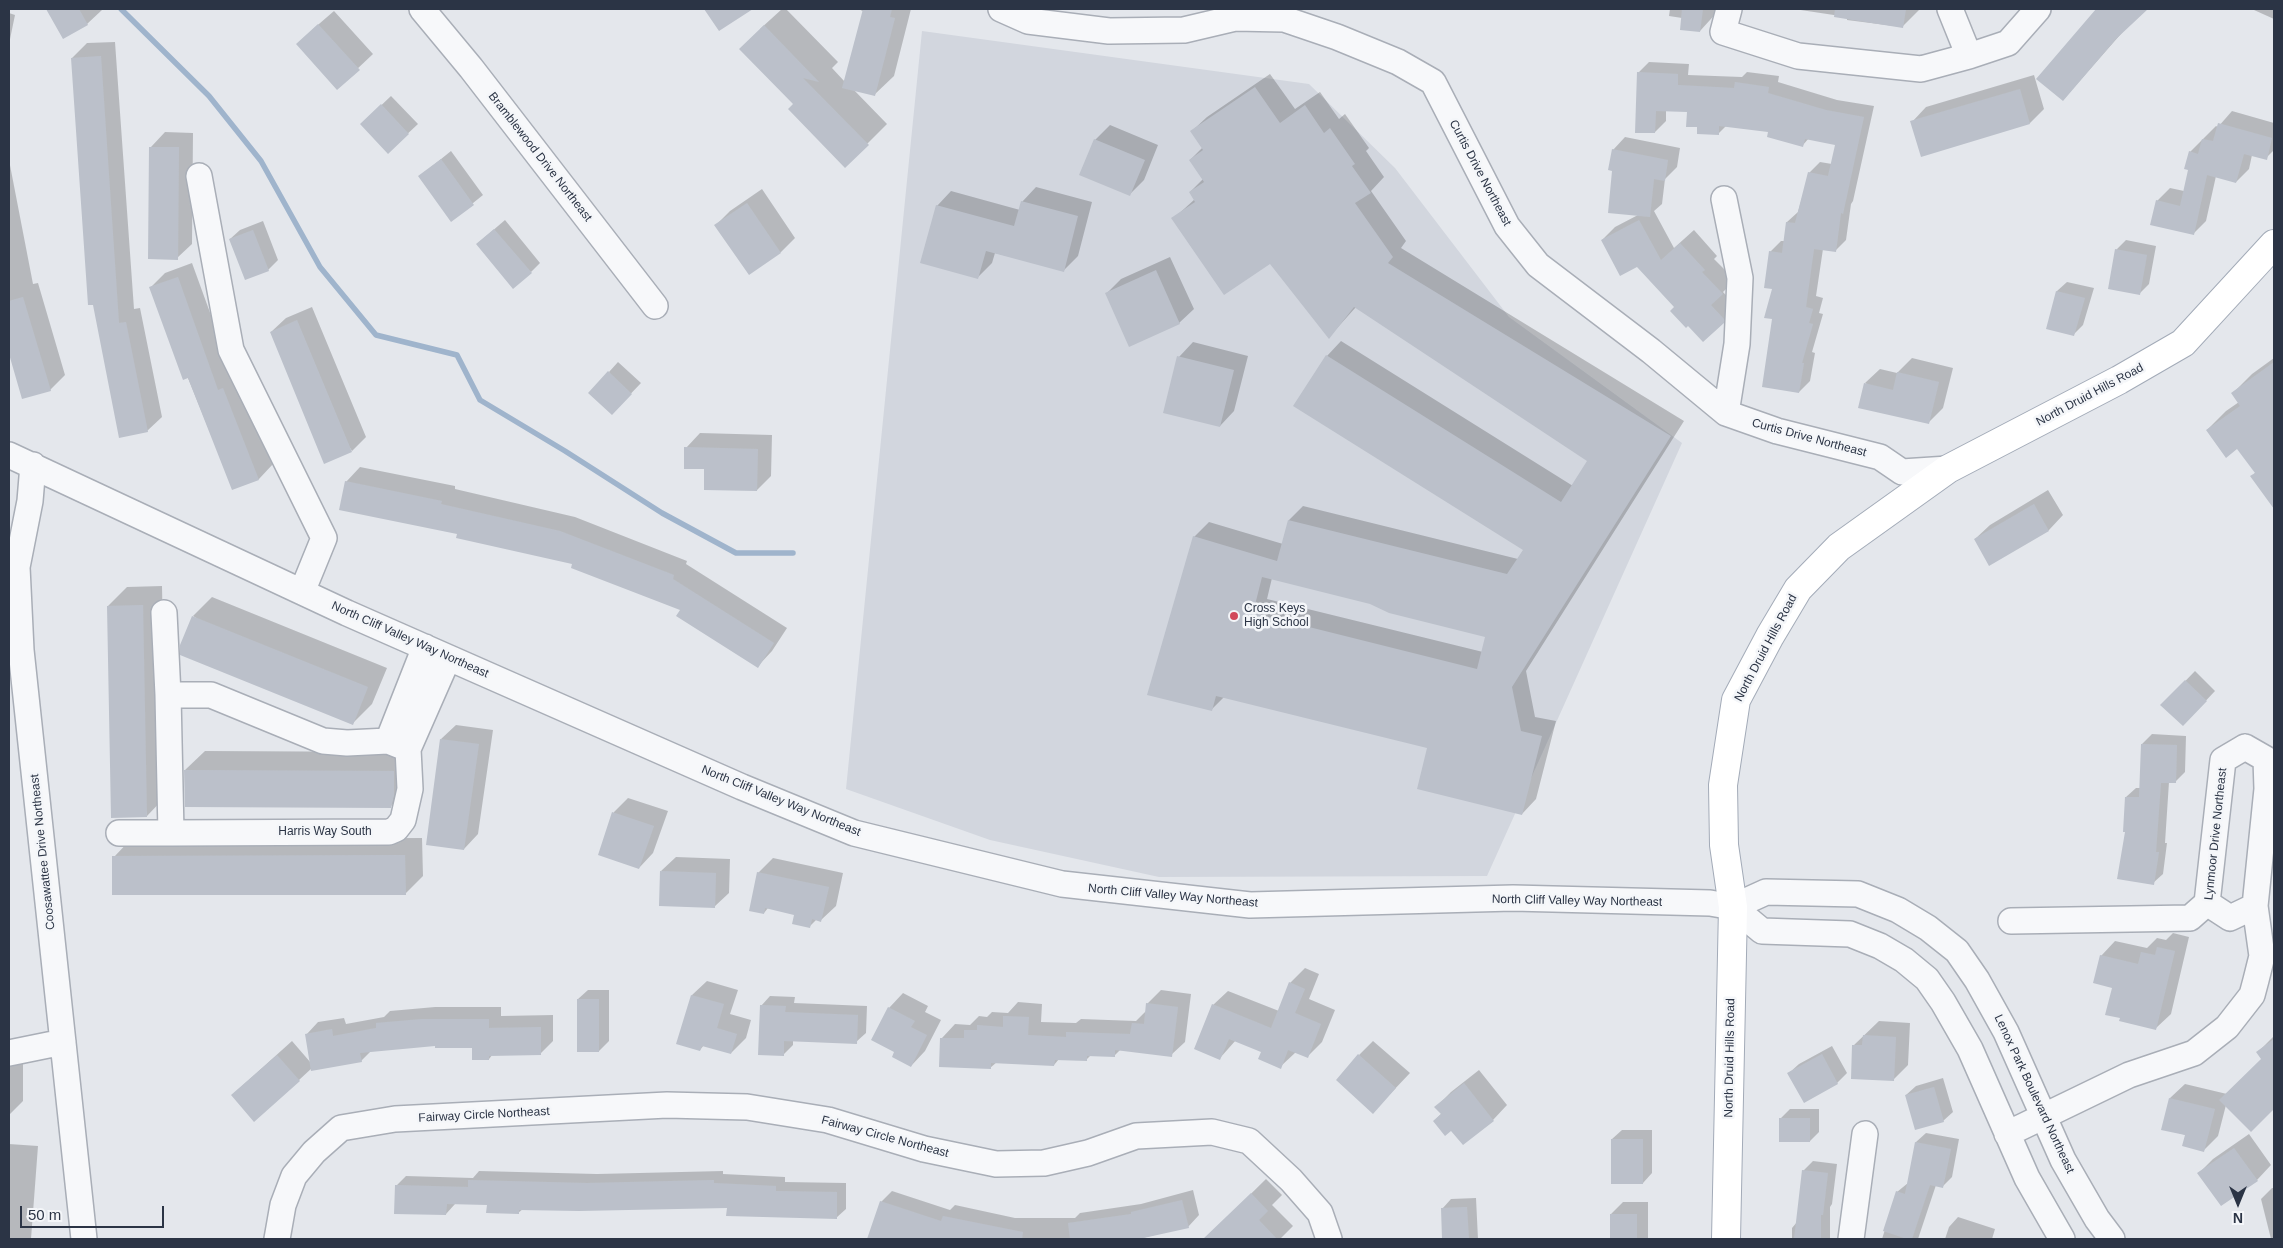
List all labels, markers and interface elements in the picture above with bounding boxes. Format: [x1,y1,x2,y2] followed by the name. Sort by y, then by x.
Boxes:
[485,90,595,224] street label: Bramblewood Drive Northeast
[1446,118,1514,228] street label: Curtis Drive Northeast
[2034,361,2146,429] street label: North Druid Hills Road
[1750,416,1868,460] street label: Curtis Drive Northeast
[1732,592,1800,704] street label: North Druid Hills Road
[329,599,491,681] street label: North Cliff Valley Way Northeast
[1244,602,1309,630] place label: Cross Keys High School
[1228,610,1240,622] marker: Cross Keys High School
[699,762,863,840] street label: North Cliff Valley Way Northeast
[2202,767,2230,901] street label: Lynmoor Drive Northeast
[28,773,58,931] street label: Coosawattee Drive Northeast
[278,825,372,839] street label: Harris Way South
[1087,881,1259,911] street label: North Cliff Valley Way Northeast
[1492,892,1662,910] street label: North Cliff Valley Way Northeast
[1722,998,1738,1118] street label: North Druid Hills Road
[1991,1012,2077,1176] street label: Lenox Park Boulevard Northeast
[418,1104,550,1126] street label: Fairway Circle Northeast
[820,1113,950,1161] street label: Fairway Circle Northeast
[2213,1178,2263,1228] north arrow
[22,1196,166,1228] scale bar
[28,1206,61,1223] text: 50 m
[2233,1210,2243,1226] text: N

